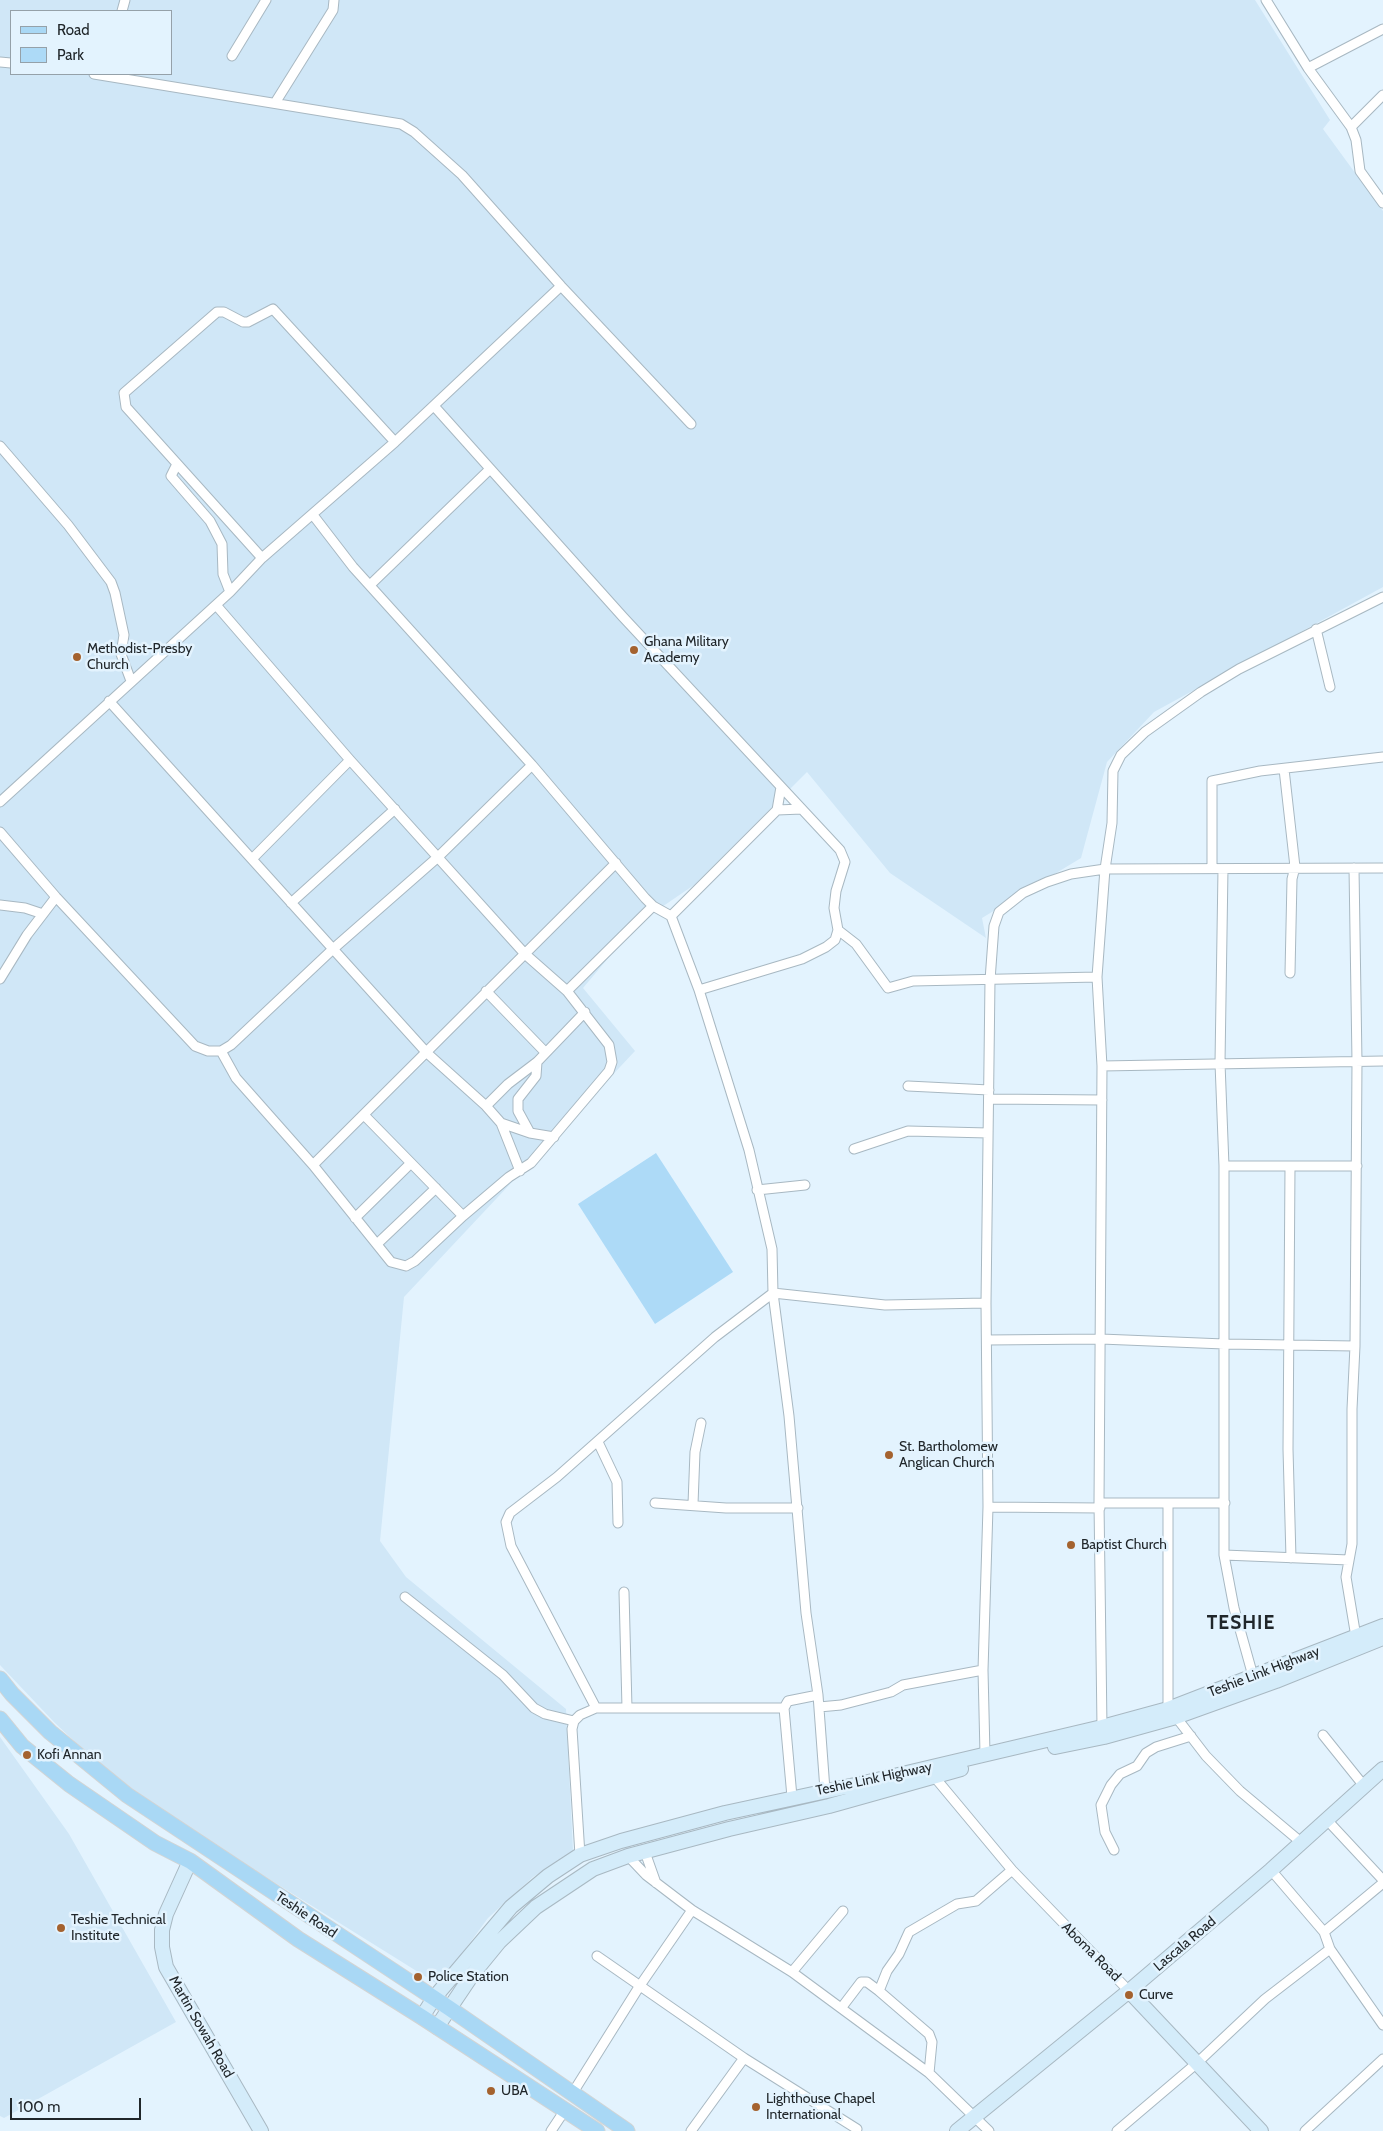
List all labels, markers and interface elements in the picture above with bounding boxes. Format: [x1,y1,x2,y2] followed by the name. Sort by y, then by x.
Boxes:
[10,10,172,75] legend
[57,21,90,39] text: Road
[57,46,84,64] text: Park
[644,634,729,666] place label: Ghana Military Academy
[87,641,192,674] place label: Methodist-Presby Church
[628,644,640,656] marker: Ghana Military Academy
[71,651,83,663] marker: Methodist-Presby Church
[899,1439,998,1471] place label: St. Bartholomew Anglican Church
[883,1449,895,1461] marker: St. Bartholomew Anglican Church
[1081,1537,1167,1553] place label: Baptist Church
[1065,1539,1077,1551] marker: Baptist Church
[1206,1612,1276,1634] district label: TESHIE
[1206,1643,1322,1701] street label: Teshie Link Highway
[37,1747,102,1763] place label: Kofi Annan
[21,1749,33,1761] marker: Kofi Annan
[814,1758,934,1800] street label: Teshie Link Highway
[272,1888,340,1942] street label: Teshie Road
[71,1912,166,1944] place label: Teshie Technical Institute
[1150,1913,1220,1975] street label: Lascala Road
[1058,1919,1124,1985] street label: Aboma Road
[55,1922,67,1934] marker: Teshie Technical Institute
[428,1969,509,1985] place label: Police Station
[412,1971,424,1983] marker: Police Station
[165,1973,237,2081] street label: Martin Sowah Road
[1139,1987,1173,2003] place label: Curve
[1123,1989,1135,2001] marker: Curve
[501,2083,528,2099] place label: UBA
[485,2085,497,2097] marker: UBA
[12,2088,144,2120] scale bar
[766,2091,875,2124] place label: Lighthouse Chapel International
[18,2098,60,2116] text: 100 m
[750,2101,762,2113] marker: Lighthouse Chapel International

